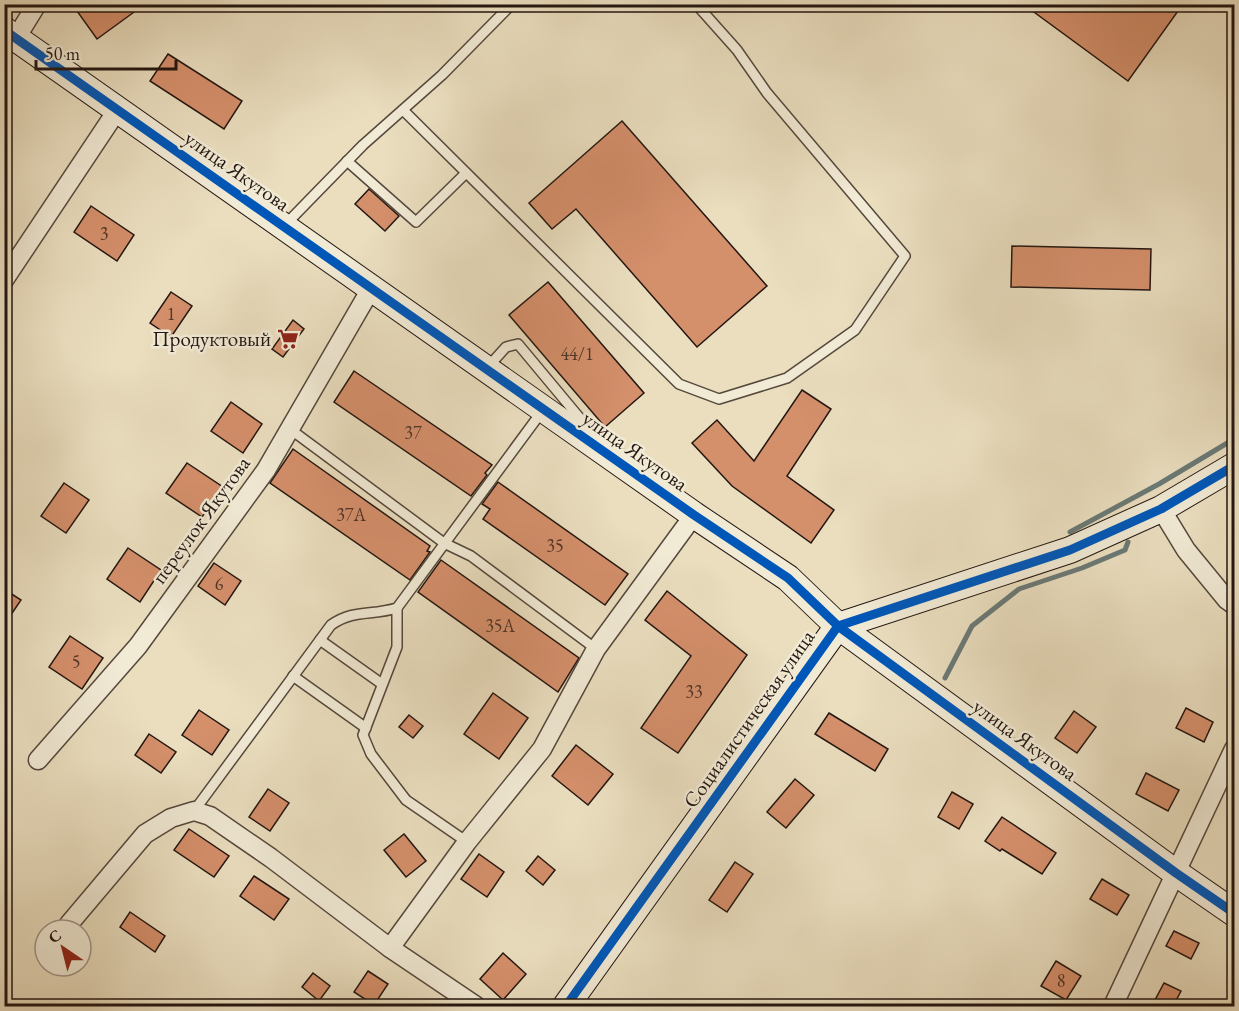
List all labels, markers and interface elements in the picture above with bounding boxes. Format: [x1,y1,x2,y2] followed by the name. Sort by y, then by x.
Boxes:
[36,33,176,71] scale bar
[45,42,80,65] text: 50 m
[179,124,296,217] street label: улица Якутова
[100,222,108,245] house number: 3
[167,302,175,325] house number: 1
[152,325,271,352] place label: Продуктовый
[276,327,300,351] supermarket icon: Продуктовый
[560,342,594,365] house number: 44/1
[577,404,694,497] street label: улица Якутова
[404,421,422,444] house number: 37
[145,450,256,589] street label: переулок Якутова
[336,503,366,526] house number: 37А
[546,534,564,557] house number: 35
[215,572,224,595] house number: 6
[485,614,515,637] house number: 35А
[677,624,821,813] street label: Социалистическая улица
[72,650,80,673] house number: 5
[685,680,703,703] house number: 33
[968,693,1083,787] street label: улица Якутова
[33,918,93,978] north arrow
[44,924,65,948] text: С
[1057,969,1065,992] house number: 8

